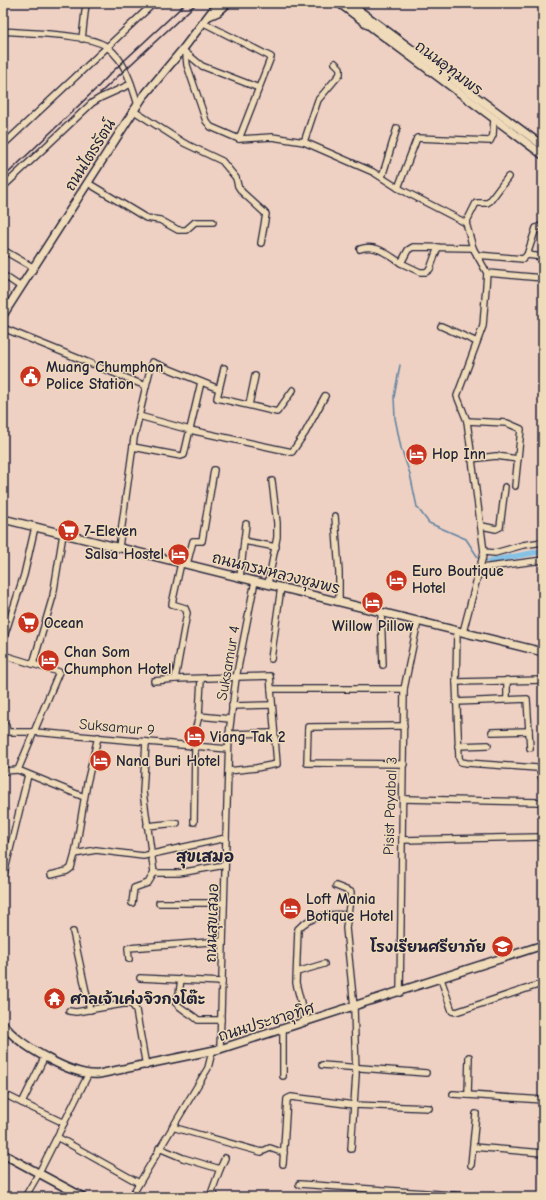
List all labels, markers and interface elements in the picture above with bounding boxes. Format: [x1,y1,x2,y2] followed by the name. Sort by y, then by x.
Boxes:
[410,37,486,101] street label: ถนนอุทุมพร
[60,115,119,194] street label: ถนนไตรรัตน์
[46,358,163,393] place label: Muang Chumphon Police Station
[17,363,43,389] public building icon: Muang Chumphon Police Station
[404,441,430,467] hotel icon: Hop Inn
[432,445,486,463] place label: Hop Inn
[56,518,82,544] supermarket icon: 7-Eleven
[84,522,137,540] place label: 7-Eleven
[166,541,192,567] hotel icon: Salsa Hostel
[85,545,164,563] place label: Salsa Hostel
[210,548,342,600] street label: ถนนกรมหลวงชุมพร
[412,562,504,597] place label: Euro Boutique Hotel
[384,567,410,593] hotel icon: Euro Boutique Hotel
[360,590,386,616] hotel icon: Willow Pillow
[15,610,41,636] supermarket icon: Ocean
[44,614,84,632] place label: Ocean
[332,617,414,635] place label: Willow Pillow
[213,624,243,702] street label: Suksamur 4
[64,643,172,678] place label: Chan Som Chumphon Hotel
[35,648,61,674] hotel icon: Chan Som Chumphon Hotel
[78,715,156,739] street label: Suksamur 9
[182,724,208,750] hotel icon: Viang Tak 2
[210,728,285,746] place label: Viang Tak 2
[87,748,113,774] hotel icon: Nana Buri Hotel
[116,752,220,770] place label: Nana Buri Hotel
[379,757,401,855] street label: Pisist Payabal 3
[176,848,234,869] district label: สุขเสมอ
[202,883,224,963] street label: ถนนสุขเสมอ
[306,890,393,925] place label: Loft Mania Botique Hotel
[277,895,303,921] hotel icon: Loft Mania Botique Hotel
[489,934,515,960] school or university icon: โรงเรียนศรียาภัย
[369,937,486,956] place label: โรงเรียนศรียาภัย
[42,986,68,1012] temple icon: ศาลเจ้าเค่งจิวกงโต๊ะ
[70,989,205,1008] place label: ศาลเจ้าเค่งจิวกงโต๊ะ
[216,998,318,1047] street label: ถนนประชาอุทิศ

